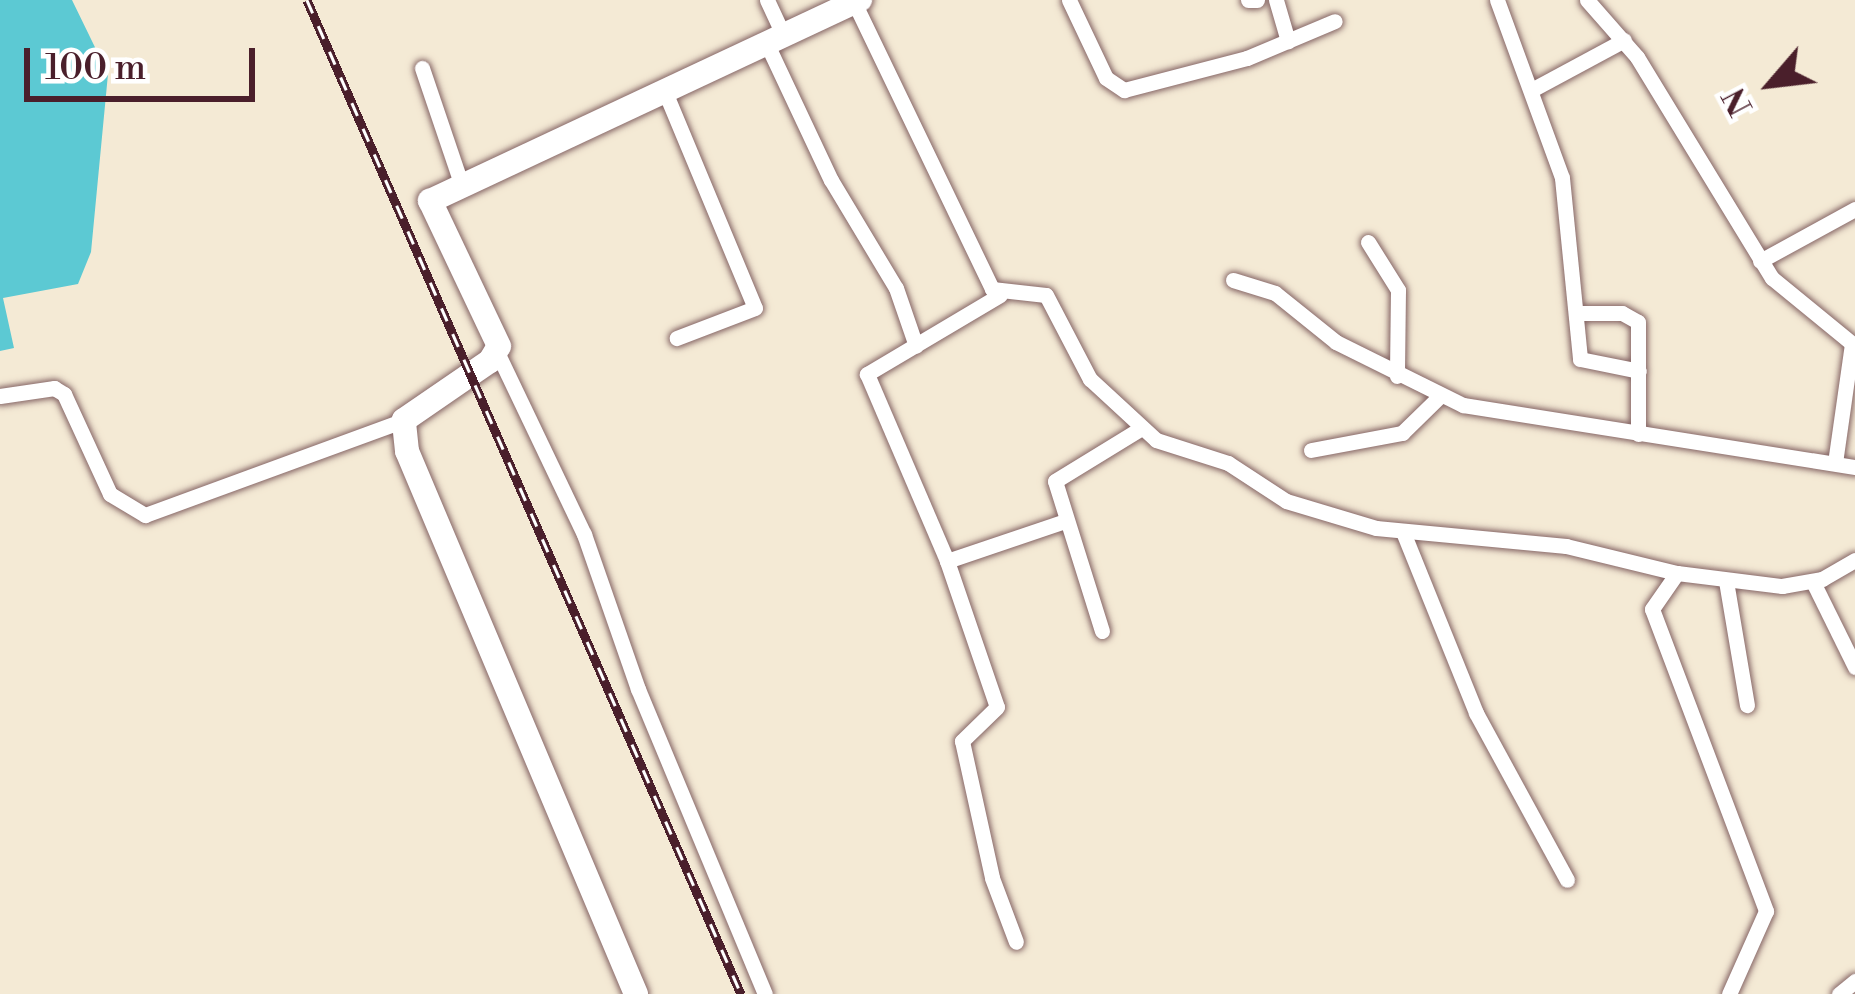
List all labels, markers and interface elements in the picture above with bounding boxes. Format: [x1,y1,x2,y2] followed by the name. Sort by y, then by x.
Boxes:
[30,24,261,98] scale bar
[1711,24,1831,144] north arrow
[45,46,146,91] text: 100 m
[1715,80,1763,122] text: N

